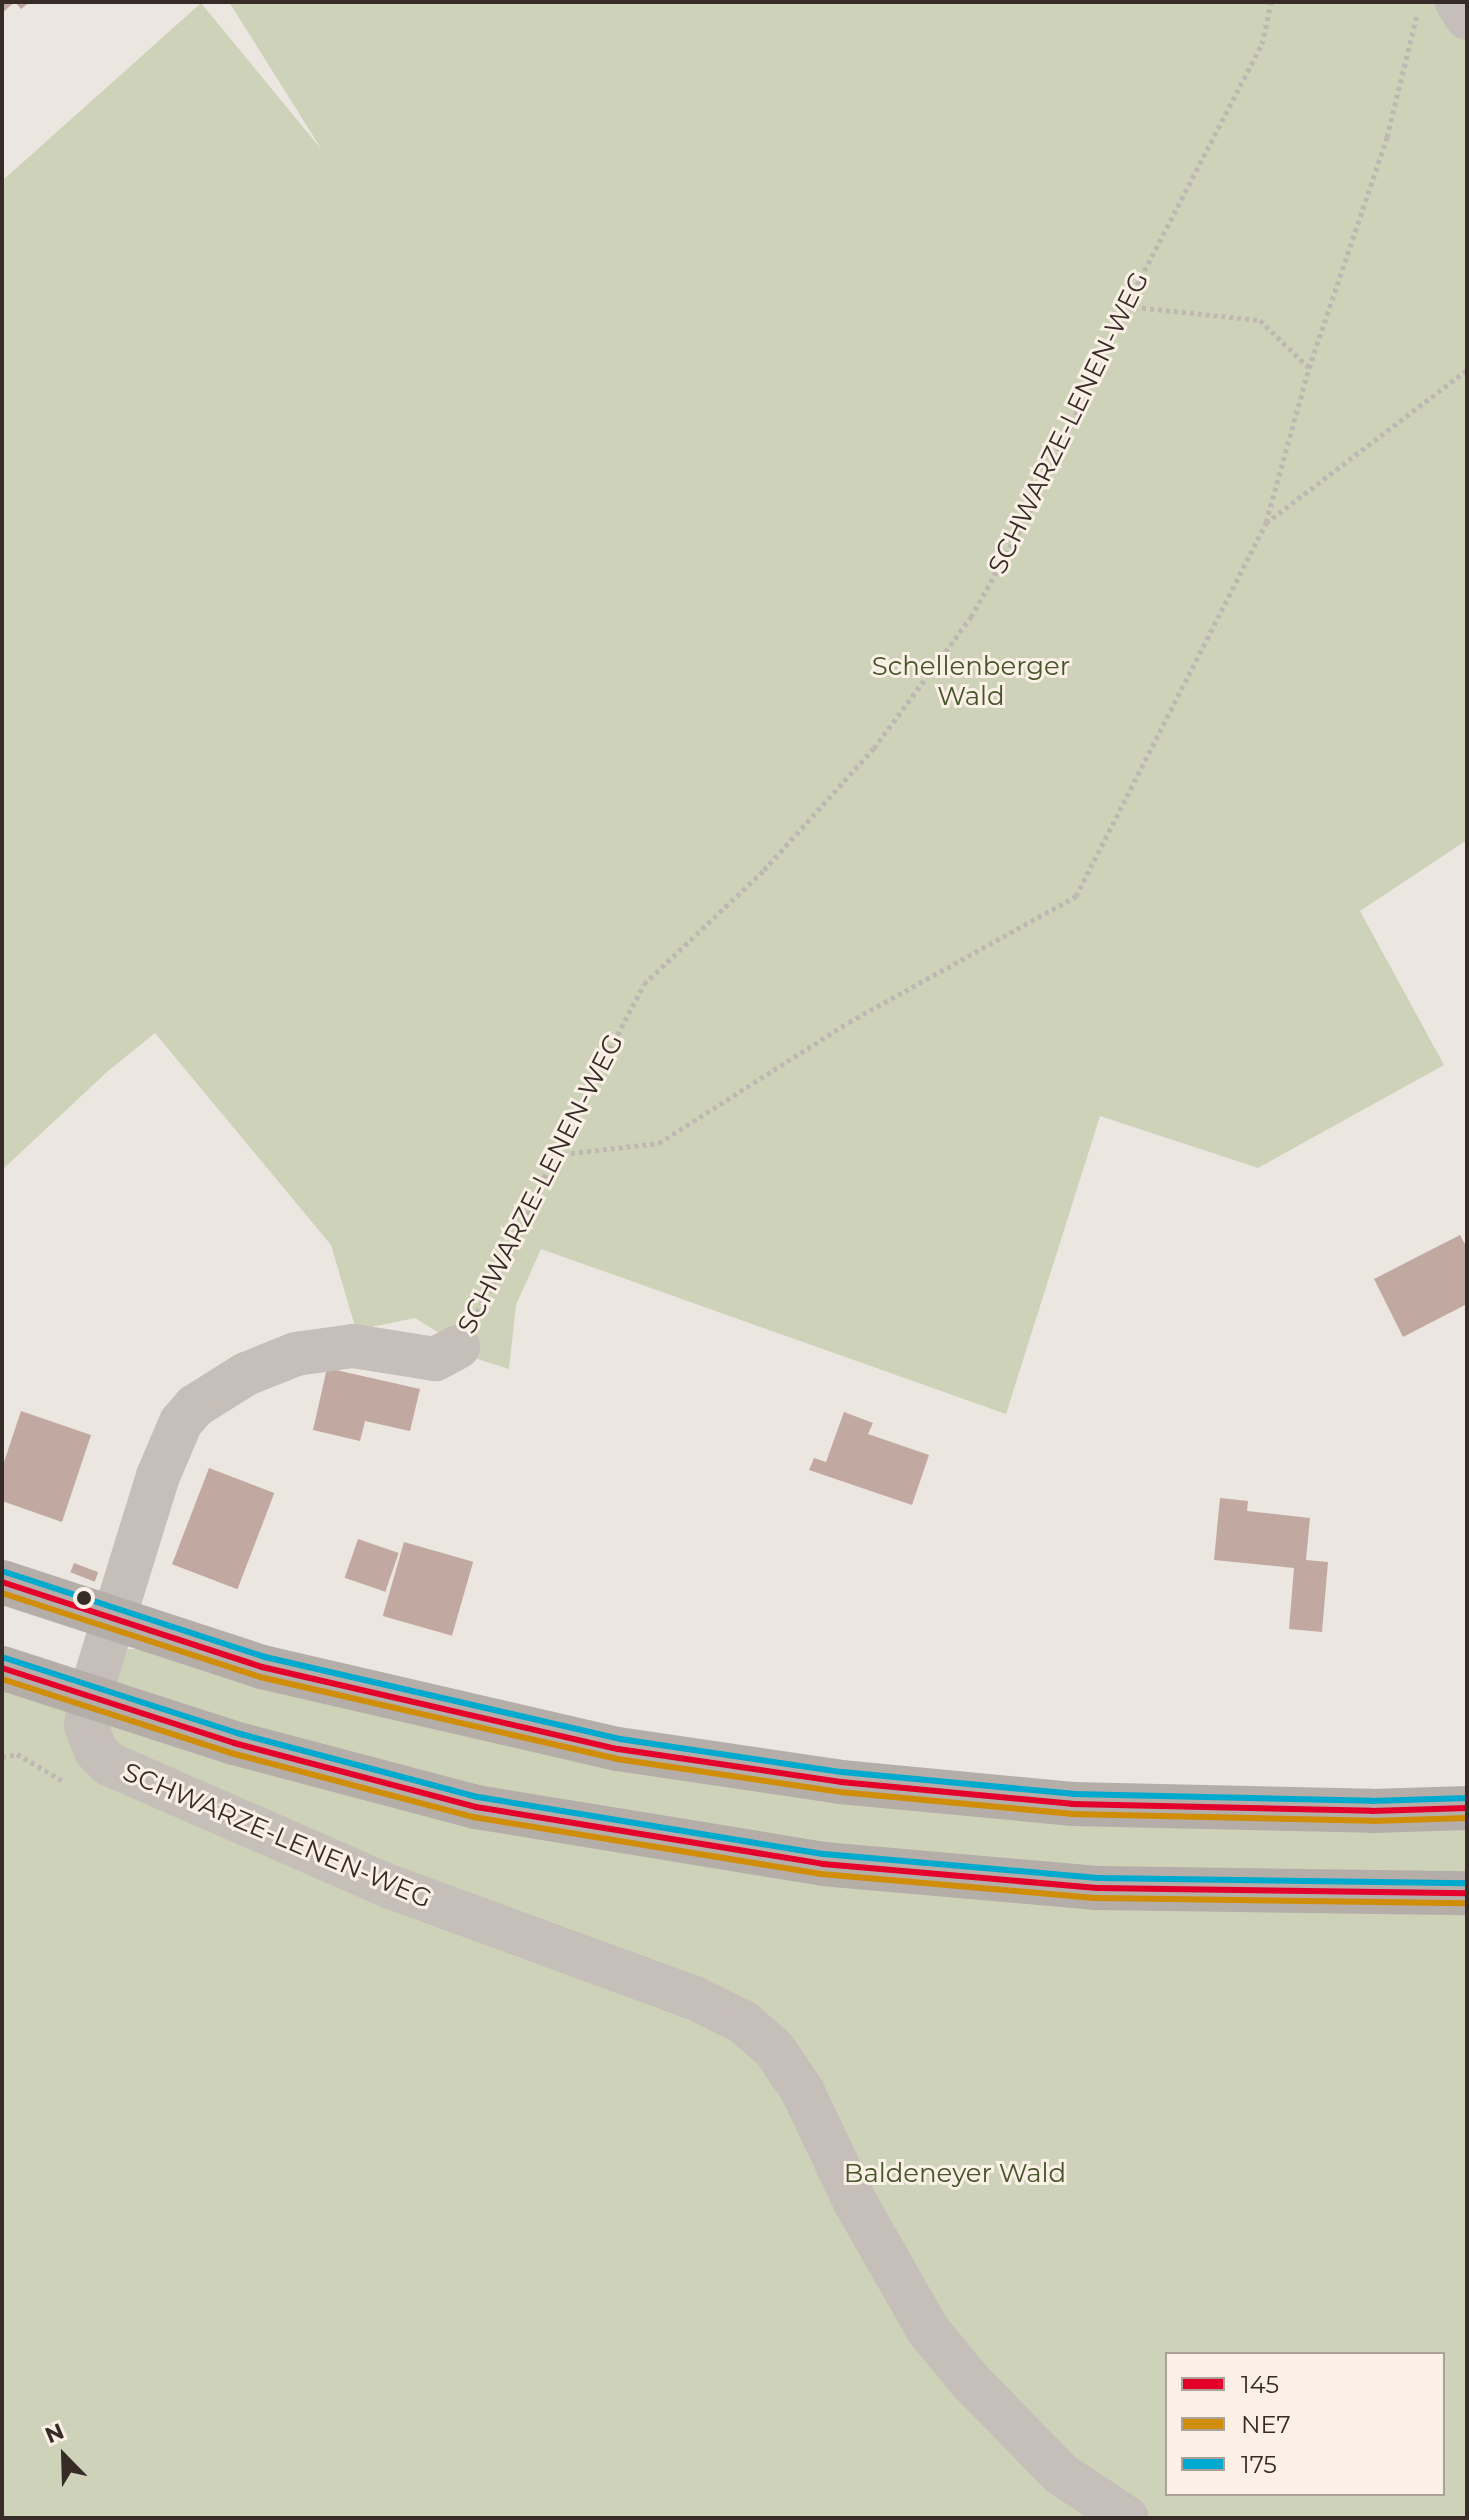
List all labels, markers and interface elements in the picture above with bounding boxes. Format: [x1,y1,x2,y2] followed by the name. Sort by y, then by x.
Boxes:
[982,267,1156,579] street label: SCHWARZE-LENEN-WEG
[872,651,1070,712] park label: Schellenberger Wald
[452,1029,630,1339] street label: SCHWARZE-LENEN-WEG
[76,1590,92,1606] unlabelled marker
[118,1757,436,1915] street label: SCHWARZE-LENEN-WEG
[844,2158,1066,2190] park label: Baldeneyer Wald
[1165,2352,1445,2496] legend
[1241,2370,1279,2399] text: 145
[1241,2410,1291,2439] text: NE7
[24,2416,104,2496] north arrow
[41,2418,68,2449] text: N
[1241,2450,1277,2479] text: 175

